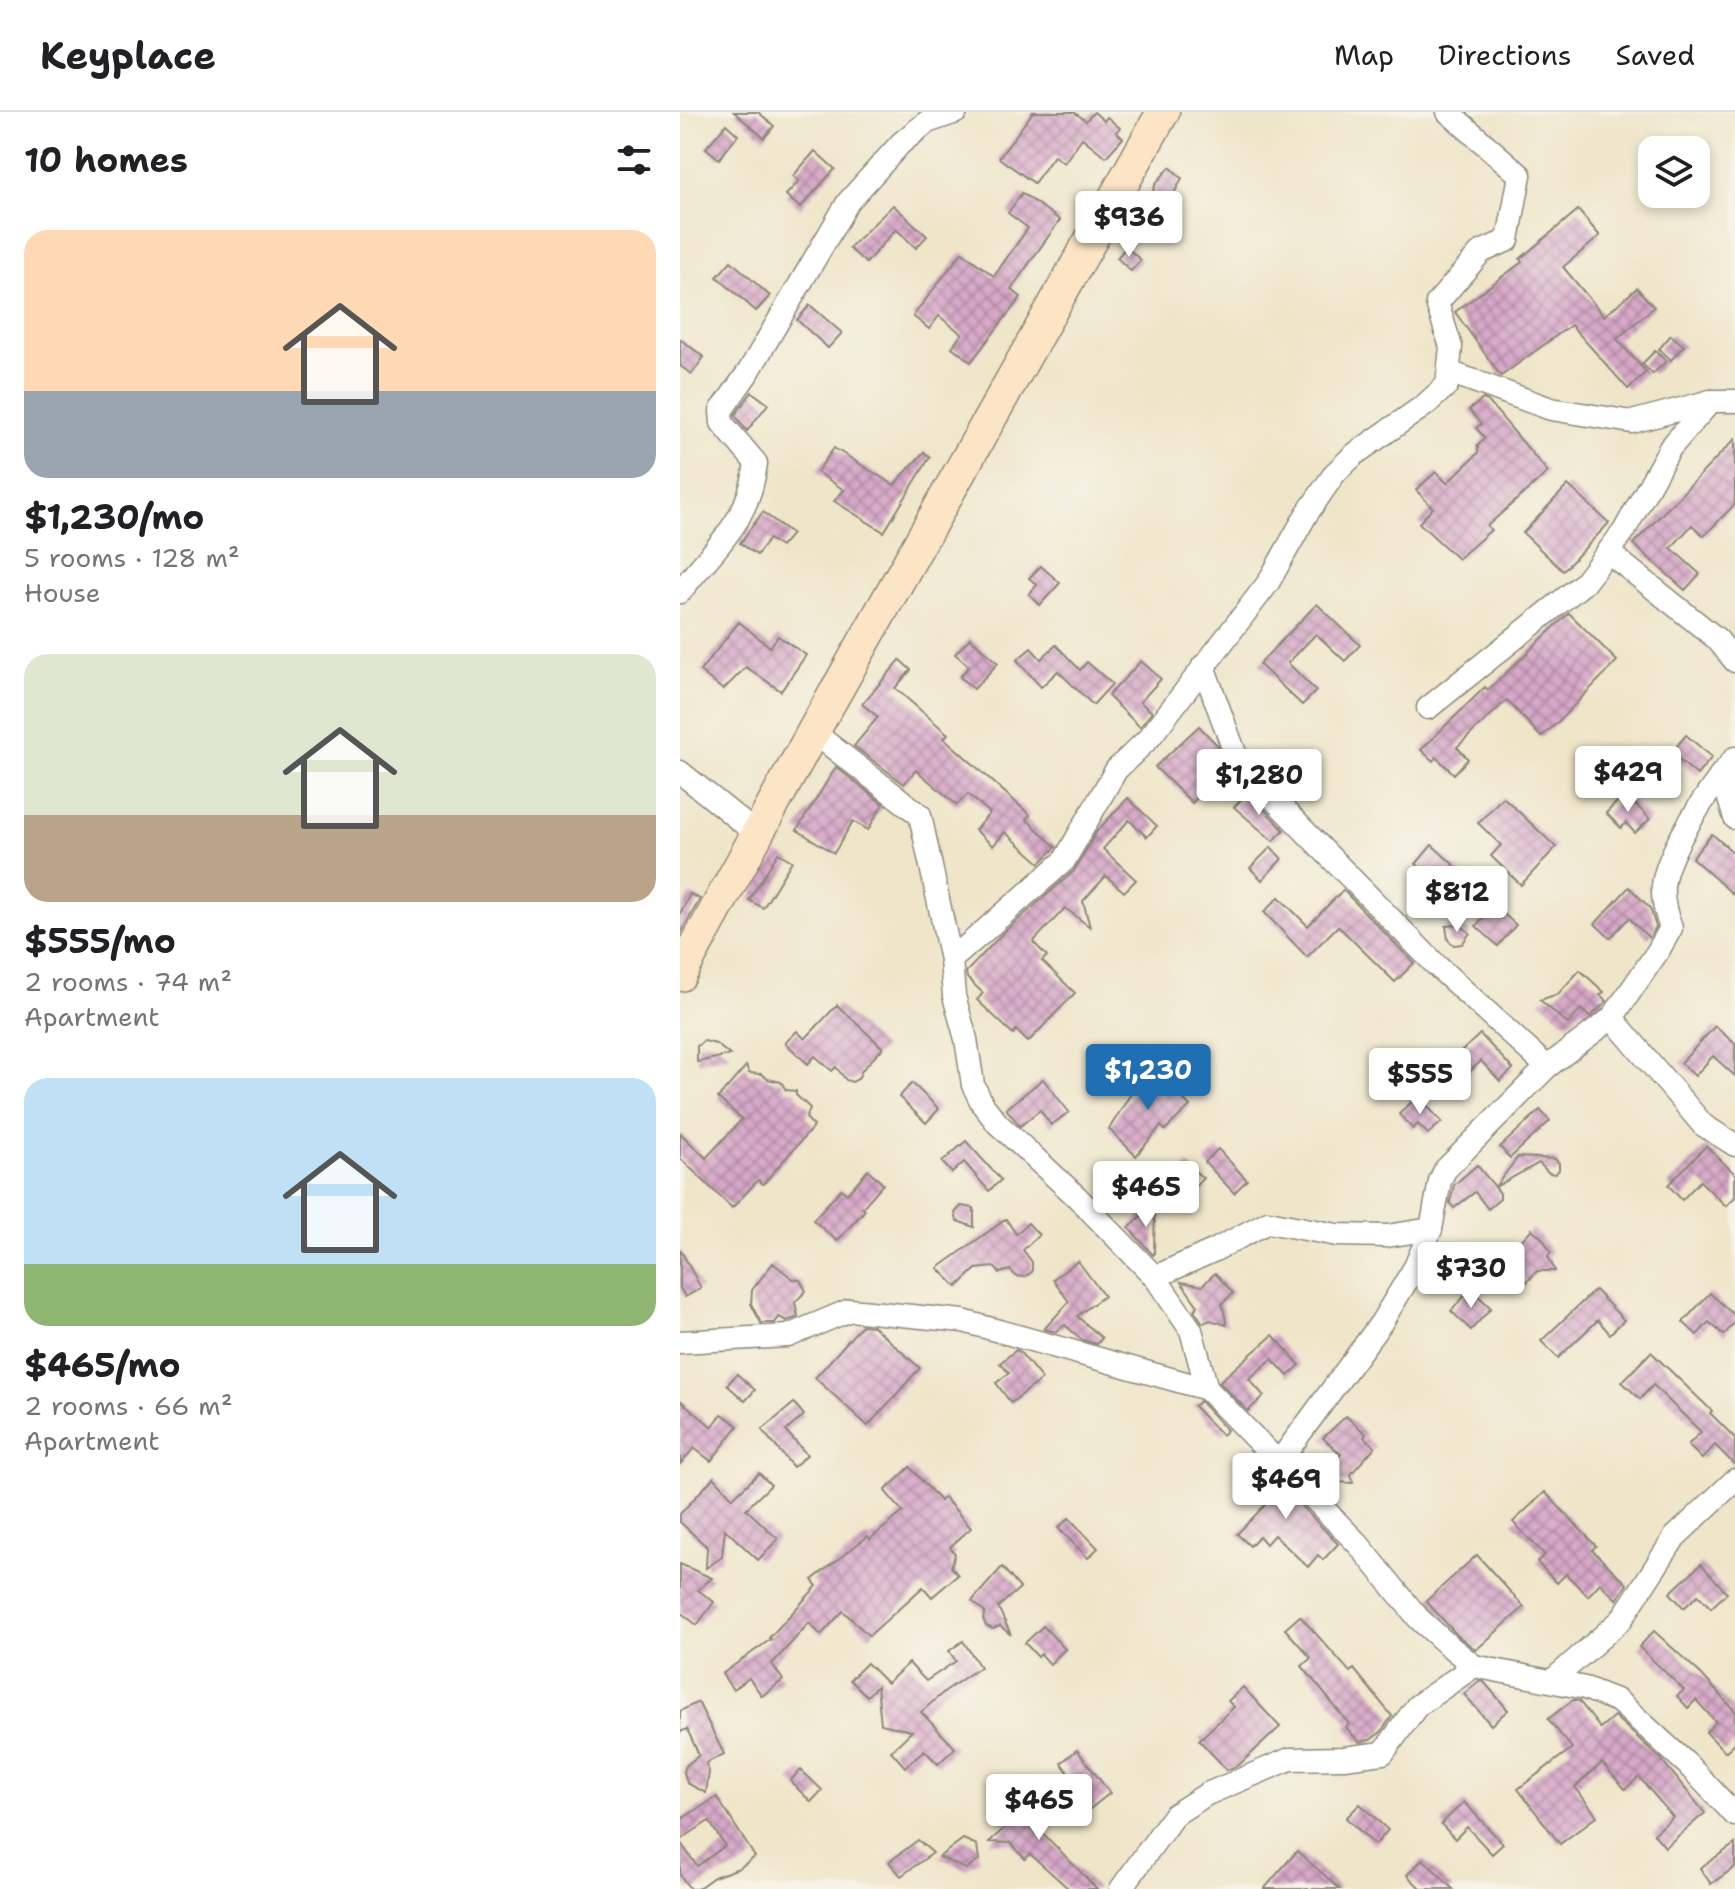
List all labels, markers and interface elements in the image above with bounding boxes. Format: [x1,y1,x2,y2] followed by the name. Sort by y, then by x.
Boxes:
[40,30,216,81] text: Keyplace
[1334,36,1394,74] text: Map
[1438,36,1572,74] text: Directions
[1616,36,1695,74] text: Saved
[1638,136,1710,208] map controls
[1638,136,1710,208] button: layers
[24,137,188,183] text: 10 homes
[612,138,656,182] icon: filters
[1082,191,1176,259] pin: $936
[1093,199,1165,234] text: $936
[268,282,412,426] icon: home
[24,494,204,540] text: $1,230/mo
[24,540,240,575] text: 5 rooms · 128 m²
[24,575,100,610] text: House
[268,706,412,850] icon: home
[1581,746,1675,814] pin: $429
[1194,749,1324,817] pin: $1,280
[1593,754,1663,789] text: $429
[1215,757,1303,792] text: $1,280
[1410,866,1504,934] pin: $812
[1425,874,1489,909] text: $812
[24,918,176,964] text: $555/mo
[24,964,232,999] text: 2 rooms · 74 m²
[24,999,160,1034] text: Apartment
[1083,1044,1213,1112] pin: $1,230
[1373,1048,1467,1116] pin: $555
[1104,1052,1192,1087] text: $1,230
[1387,1056,1453,1091] text: $555
[268,1130,412,1274] icon: home
[1099,1161,1193,1229] pin: $465
[1111,1169,1181,1204] text: $465
[1424,1242,1518,1310] pin: $730
[1436,1250,1506,1285] text: $730
[24,1342,181,1388] text: $465/mo
[24,1388,233,1423] text: 2 rooms · 66 m²
[24,1423,160,1458] text: Apartment
[1239,1453,1333,1521] pin: $469
[1250,1461,1322,1496] text: $469
[992,1774,1086,1842] pin: $465
[1004,1782,1074,1817] text: $465

